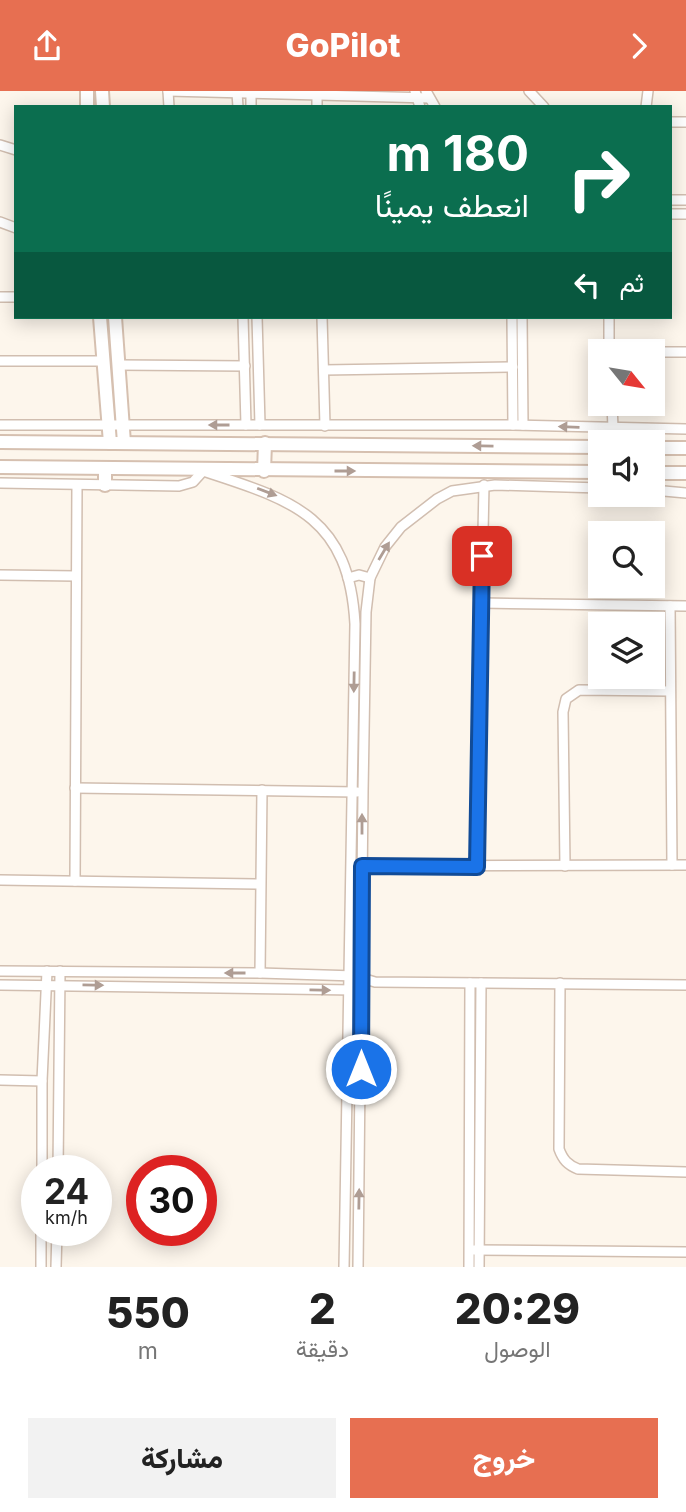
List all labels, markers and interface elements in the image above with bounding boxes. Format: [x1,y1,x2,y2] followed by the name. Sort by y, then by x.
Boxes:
[286,26,400,65] text: GoPilot
[28,27,66,65] icon: share
[620,27,658,65] icon: forward
[387,124,529,183] text: 180 m
[553,133,644,224] icon: right
[375,186,529,225] text: انعطف يمينًا
[568,266,606,304] icon: left
[620,267,644,298] text: ثم
[588,339,665,417] north arrow
[588,339,665,689] map controls
[208,419,230,431] one-way arrow
[558,421,580,432] one-way arrow
[588,430,665,507] button: sound
[472,440,494,452] one-way arrow
[334,465,356,477] one-way arrow
[257,487,278,498] one-way arrow
[588,521,665,598] button: search
[452,526,512,586] pin
[463,537,501,575] icon: arrive
[377,542,390,561] one-way arrow
[588,612,665,689] button: layers
[348,672,359,694] one-way arrow
[357,813,368,835] one-way arrow
[223,967,245,979] one-way arrow
[82,980,104,991] one-way arrow
[309,984,331,995] one-way arrow
[324,1032,398,1106] position arrow
[126,1155,217,1246] speed limit sign: 30
[44,1170,89,1212] text: 24
[353,1188,365,1210] one-way arrow
[45,1207,88,1228] text: km/h
[309,1283,336,1334] text: 2
[455,1283,580,1334] text: 20:29
[106,1287,190,1338] text: 550
[296,1335,349,1363] text: دقيقة
[484,1335,551,1363] text: الوصول
[138,1337,158,1365] text: m
[28,1418,336,1498] button: مشاركة
[350,1418,658,1498] button: خروج

